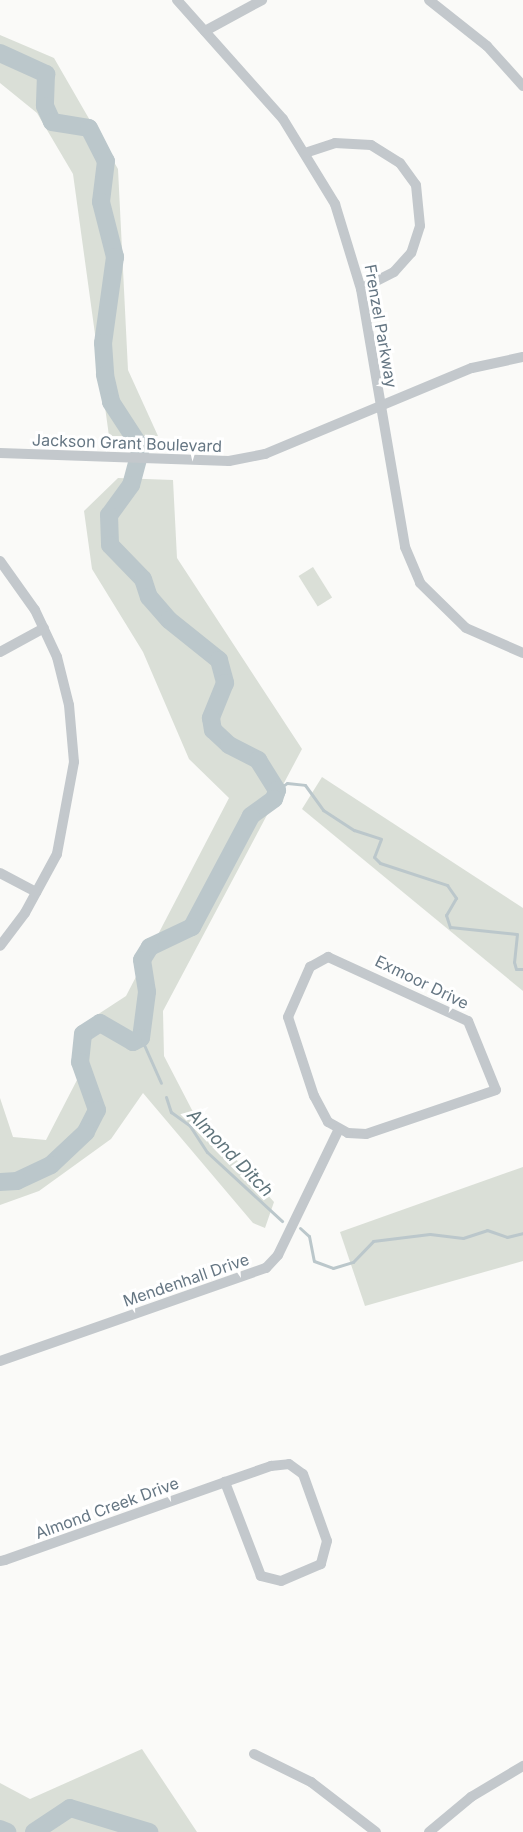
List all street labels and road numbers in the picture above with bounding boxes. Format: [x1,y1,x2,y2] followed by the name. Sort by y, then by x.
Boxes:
[361,263,401,389] street label: Frenzel Parkway
[32,430,222,456] street label: Jackson Grant Boulevard
[372,951,472,1013] street label: Exmoor Drive
[120,1249,252,1311] street label: Mendenhall Drive
[33,1473,181,1543] street label: Almond Creek Drive

